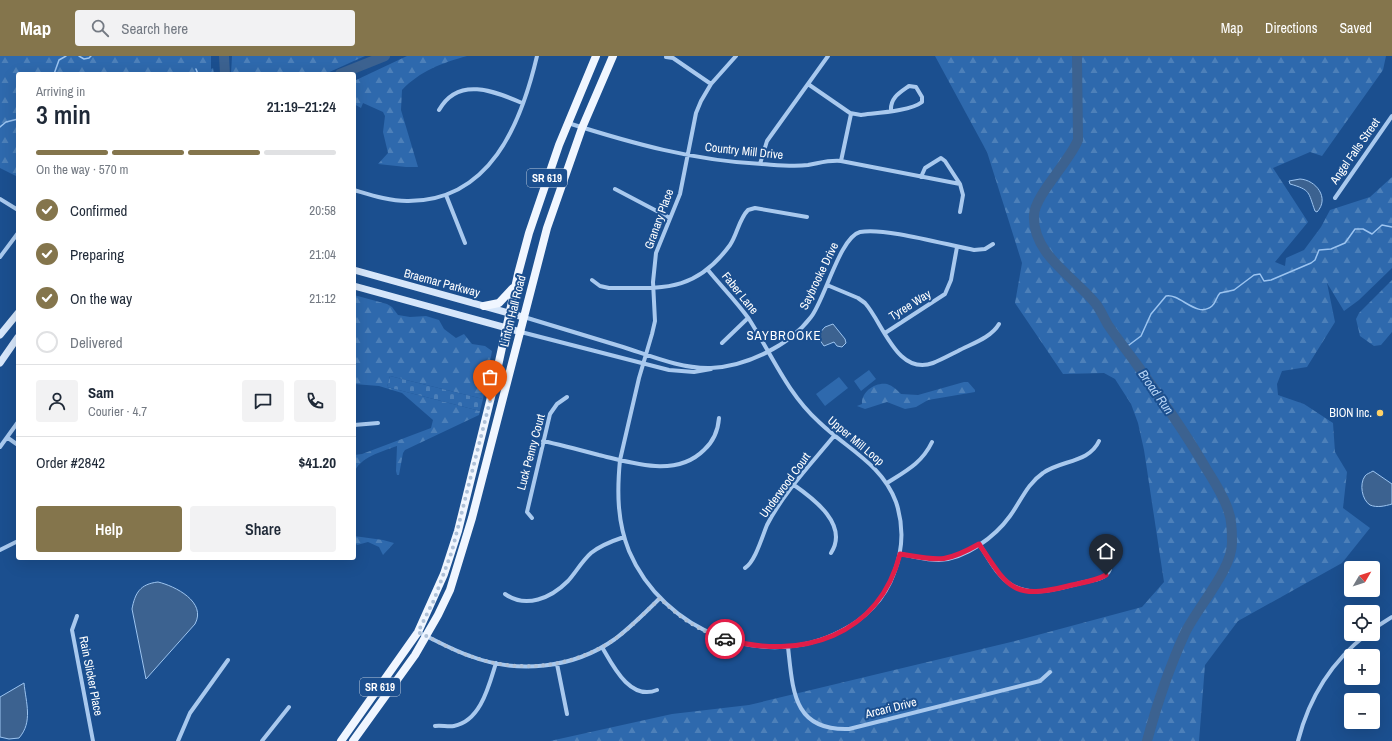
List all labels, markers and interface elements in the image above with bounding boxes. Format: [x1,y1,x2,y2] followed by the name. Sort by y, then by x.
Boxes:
[75,10,355,46] search box
[20,15,51,41] text: Map
[89,17,111,39] icon: search
[121,18,188,39] text: Search here
[1221,19,1243,37] text: Map
[1265,19,1317,37] text: Directions
[1339,19,1372,37] text: Saved
[36,83,85,100] text: Arriving in
[267,96,336,117] text: 21:19–21:24
[36,97,91,132] text: 3 min
[1326,115,1384,188] street label: Angel Falls Street
[704,139,784,163] street label: Country Mill Drive
[36,161,128,178] text: On the way · 570 m
[527,169,567,187] road number: SR 619
[641,187,677,251] street label: Granary Place
[36,199,58,221] icon: check
[70,200,127,221] text: Confirmed
[309,202,336,219] text: 20:58
[796,240,842,312] street label: Saybrooke Drive
[36,243,58,265] icon: check
[70,244,124,265] text: Preparing
[309,246,336,263] text: 21:04
[402,265,482,301] street label: Braemar Parkway
[718,269,762,317] street label: Faber Lane
[496,274,530,348] street label: Linton Hall Road
[886,286,934,324] street label: Tyree Way
[36,287,58,309] icon: check
[70,288,132,309] text: On the way
[309,290,336,307] text: 21:12
[746,327,822,344] district label: SAYBROOKE
[70,332,123,353] text: Delivered
[473,360,507,401] pin
[479,366,501,388] icon: bag
[1134,366,1178,418] water label: Broad Run
[36,380,78,422] button: person
[242,380,284,422] button: chat
[294,380,336,422] button: phone
[88,382,114,403] text: Sam
[88,403,147,420] text: Courier · 4.7
[1329,405,1372,421] place label: BION Inc.
[1375,408,1385,418] marker: BION Inc.
[513,412,549,492] street label: Luck Penny Court
[824,413,888,469] street label: Upper Mill Loop
[756,449,814,521] street label: Underwood Court
[36,452,105,473] text: Order #2842
[298,452,336,473] text: $41.20
[36,506,182,552] button: Help
[190,506,336,552] button: Share
[1089,534,1123,575] pin
[1095,540,1117,562] icon: home
[1344,561,1380,597] north arrow
[1344,561,1380,729] map controls
[1344,605,1380,641] button: locate
[705,619,745,659] courier
[714,628,736,650] icon: car
[75,635,107,717] street label: Rain Slicker Place
[1344,649,1380,685] button: +
[360,678,400,696] road number: SR 619
[1344,693,1380,729] button: −
[863,694,918,722] street label: Arcari Drive

